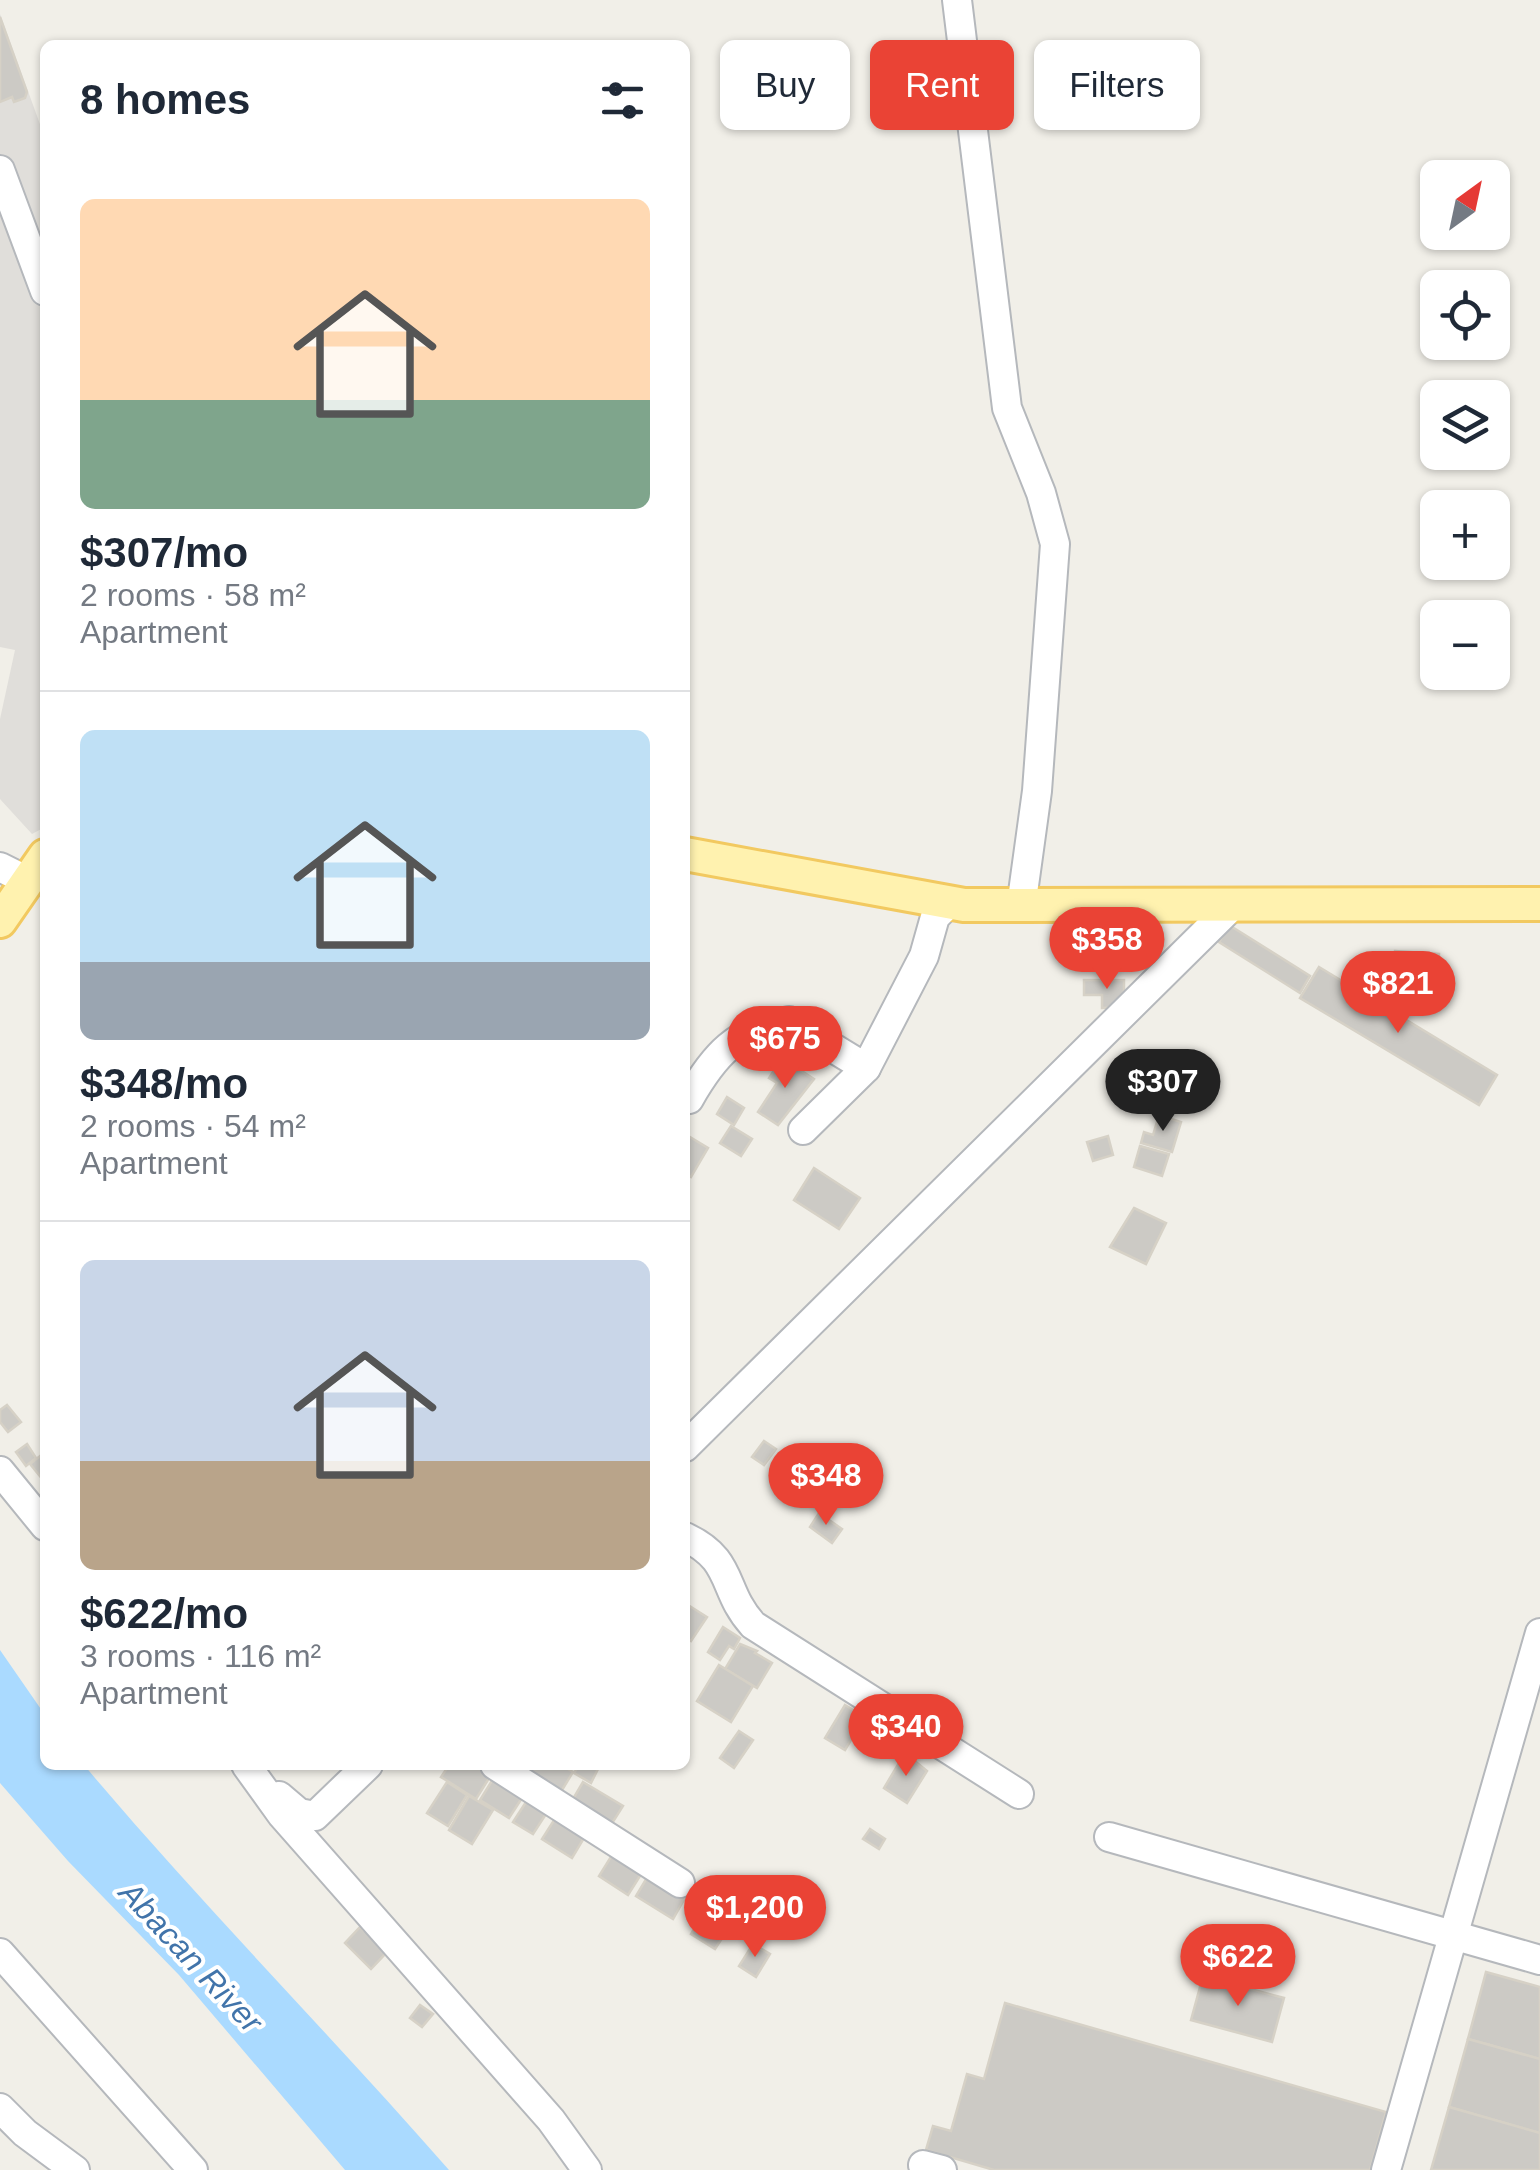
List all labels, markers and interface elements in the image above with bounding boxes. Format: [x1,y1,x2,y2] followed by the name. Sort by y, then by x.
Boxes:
[720,40,850,130] chip: Buy
[870,40,1014,130] chip: Rent
[1034,40,1200,130] chip: Filters
[595,73,650,128] icon: filters
[80,76,250,123] text: 8 homes
[1420,160,1510,250] north arrow
[1420,160,1510,690] map controls
[275,264,455,444] icon: home
[1420,270,1510,360] button: locate
[1420,380,1510,470] button: layers
[1420,490,1510,580] button: +
[80,529,248,576] text: $307/mo
[80,577,306,613] text: 2 rooms · 58 m²
[1420,600,1510,690] button: −
[80,614,228,650] text: Apartment
[275,795,455,975] icon: home
[1048,907,1166,992] pin: $358
[1071,921,1143,957] text: $358
[1339,951,1457,1036] pin: $821
[1362,965,1434,1001] text: $821
[726,1006,844,1091] pin: $675
[749,1020,821,1056] text: $675
[1104,1049,1222,1134] pin: $307
[80,1060,248,1107] text: $348/mo
[1127,1063,1199,1099] text: $307
[80,1108,306,1144] text: 2 rooms · 54 m²
[80,1145,228,1181] text: Apartment
[275,1325,455,1505] icon: home
[767,1443,885,1528] pin: $348
[790,1457,862,1493] text: $348
[80,1590,248,1637] text: $622/mo
[80,1638,321,1674] text: 3 rooms · 116 m²
[80,1675,228,1711] text: Apartment
[847,1694,965,1779] pin: $340
[870,1708,942,1744] text: $340
[111,1873,271,2041] water label: Abacan River
[674,1875,836,1960] pin: $1,200
[706,1889,804,1925] text: $1,200
[1179,1924,1297,2009] pin: $622
[1202,1938,1274,1974] text: $622

